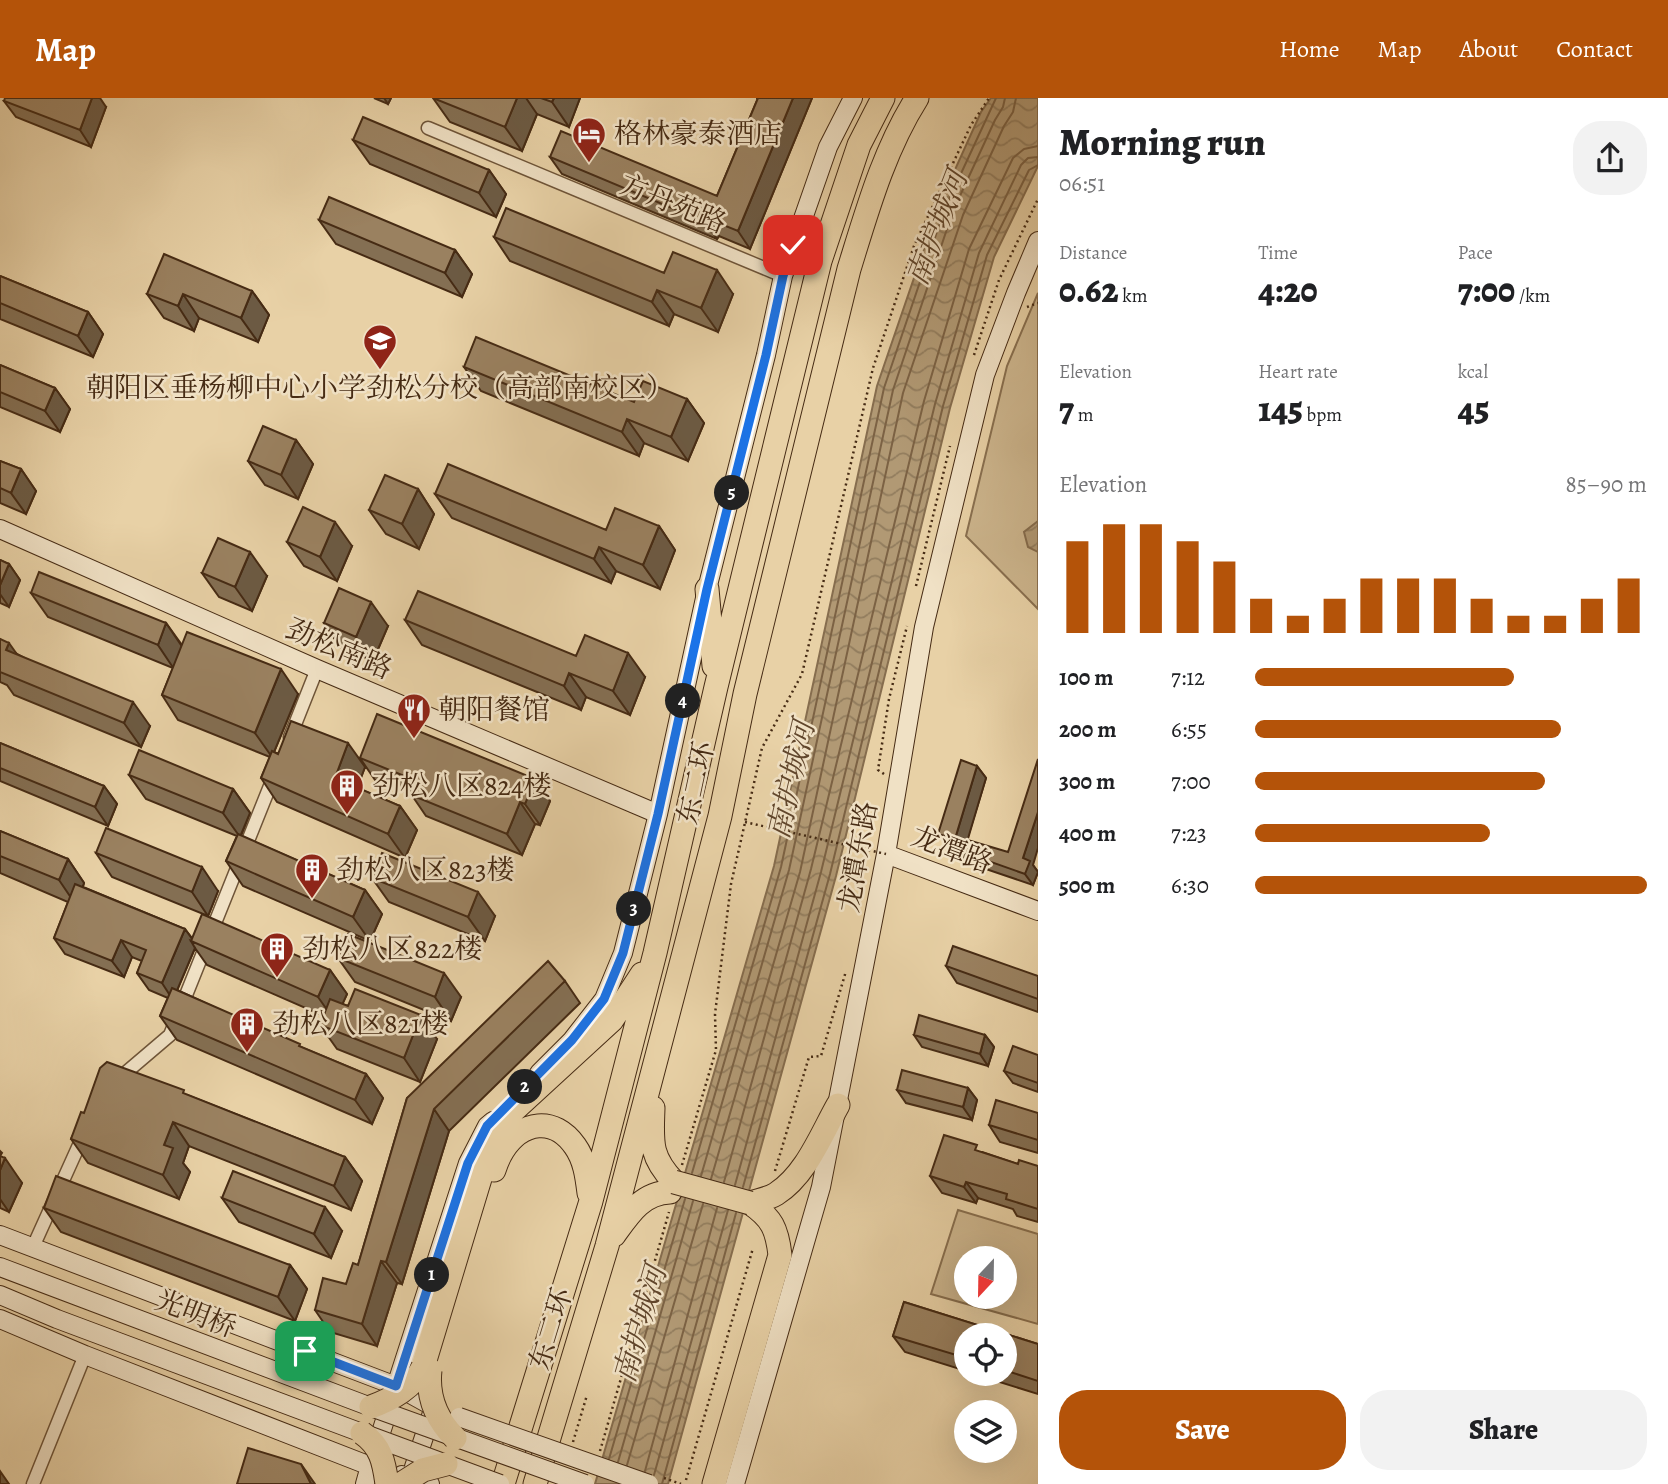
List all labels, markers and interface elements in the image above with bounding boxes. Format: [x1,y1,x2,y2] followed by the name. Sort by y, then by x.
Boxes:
[35,27,96,72] text: Map
[1279,33,1340,65] text: Home
[1378,33,1422,65] text: Map
[1460,33,1518,65] text: About
[1556,33,1633,65] text: Contact
[570,115,608,164] hotel icon: 格林豪泰酒店
[614,115,782,153] place label: 格林豪泰酒店
[1059,116,1266,168] text: Morning run
[1573,121,1647,195] button: share
[897,160,979,291] water label: 南护城河
[614,165,732,243] street label: 方丹苑路
[1059,168,1105,199] text: 06:51
[763,215,823,275] pin
[774,226,812,264] icon: check
[1059,240,1127,266] text: Distance
[1258,240,1298,266] text: Time
[1458,240,1493,266] text: Pace
[1059,266,1119,314] text: 0.62
[1258,266,1318,314] text: 4:20
[1458,266,1515,314] text: 7:00
[1119,283,1148,309] text: km
[1515,283,1550,309] text: /km
[361,322,399,371] school or university icon: 朝阳区垂杨柳中心小学劲松分校（高部南校区）
[1059,359,1132,385] text: Elevation
[1258,359,1338,385] text: Heart rate
[1458,359,1488,385] text: kcal
[86,369,674,407] place label: 朝阳区垂杨柳中心小学劲松分校（高部南校区）
[1059,385,1074,433] text: 7
[1258,385,1303,433] text: 145
[1458,385,1489,433] text: 45
[1074,402,1094,428] text: m
[1303,402,1342,428] text: bpm
[1059,469,1147,500] text: Elevation
[1566,469,1647,500] text: 85–90 m
[714,476,750,510] pin: 5
[727,479,736,505] text: 5
[280,610,398,688] street label: 劲松南路
[1059,662,1114,693] text: 100 m
[1171,662,1205,693] text: 7:12
[666,684,700,718] pin: 4
[678,687,687,713] text: 4
[395,691,433,740] restaurant icon: 朝阳餐馆
[438,691,550,729] place label: 朝阳餐馆
[758,712,825,843] water label: 南护城河
[1059,714,1117,745] text: 200 m
[1171,714,1207,745] text: 6:55
[669,738,723,828] street label: 东二环
[1059,766,1115,797] text: 300 m
[1171,766,1211,797] text: 7:00
[328,767,366,816] building icon: 劲松八区824楼
[372,767,552,805] place label: 劲松八区824楼
[830,799,886,915] street label: 龙潭东路
[906,817,998,883] street label: 龙潭路
[1059,818,1116,849] text: 400 m
[1171,818,1207,849] text: 7:23
[293,851,331,900] building icon: 劲松八区823楼
[336,851,515,889] place label: 劲松八区823楼
[1059,870,1115,901] text: 500 m
[1171,870,1209,901] text: 6:30
[616,892,652,926] pin: 3
[629,895,638,921] text: 3
[258,930,296,979] building icon: 劲松八区822楼
[302,930,482,968] place label: 劲松八区822楼
[228,1005,266,1054] building icon: 劲松八区821楼
[272,1005,448,1043] place label: 劲松八区821楼
[508,1070,542,1104] pin: 2
[520,1073,529,1099] text: 2
[954,1246,1017,1309] north arrow
[954,1246,1017,1463] map controls
[604,1256,677,1387] water label: 南护城河
[414,1258,450,1292] pin: 1
[428,1261,435,1287] text: 1
[150,1281,242,1347] street label: 光明桥
[521,1283,581,1375] street label: 东二环
[275,1321,335,1381] pin
[954,1323,1017,1386] button: locate
[286,1332,324,1370] icon: arrive
[1059,1390,1346,1470] button: Save
[1360,1390,1647,1470] button: Share
[954,1400,1017,1463] button: layers

